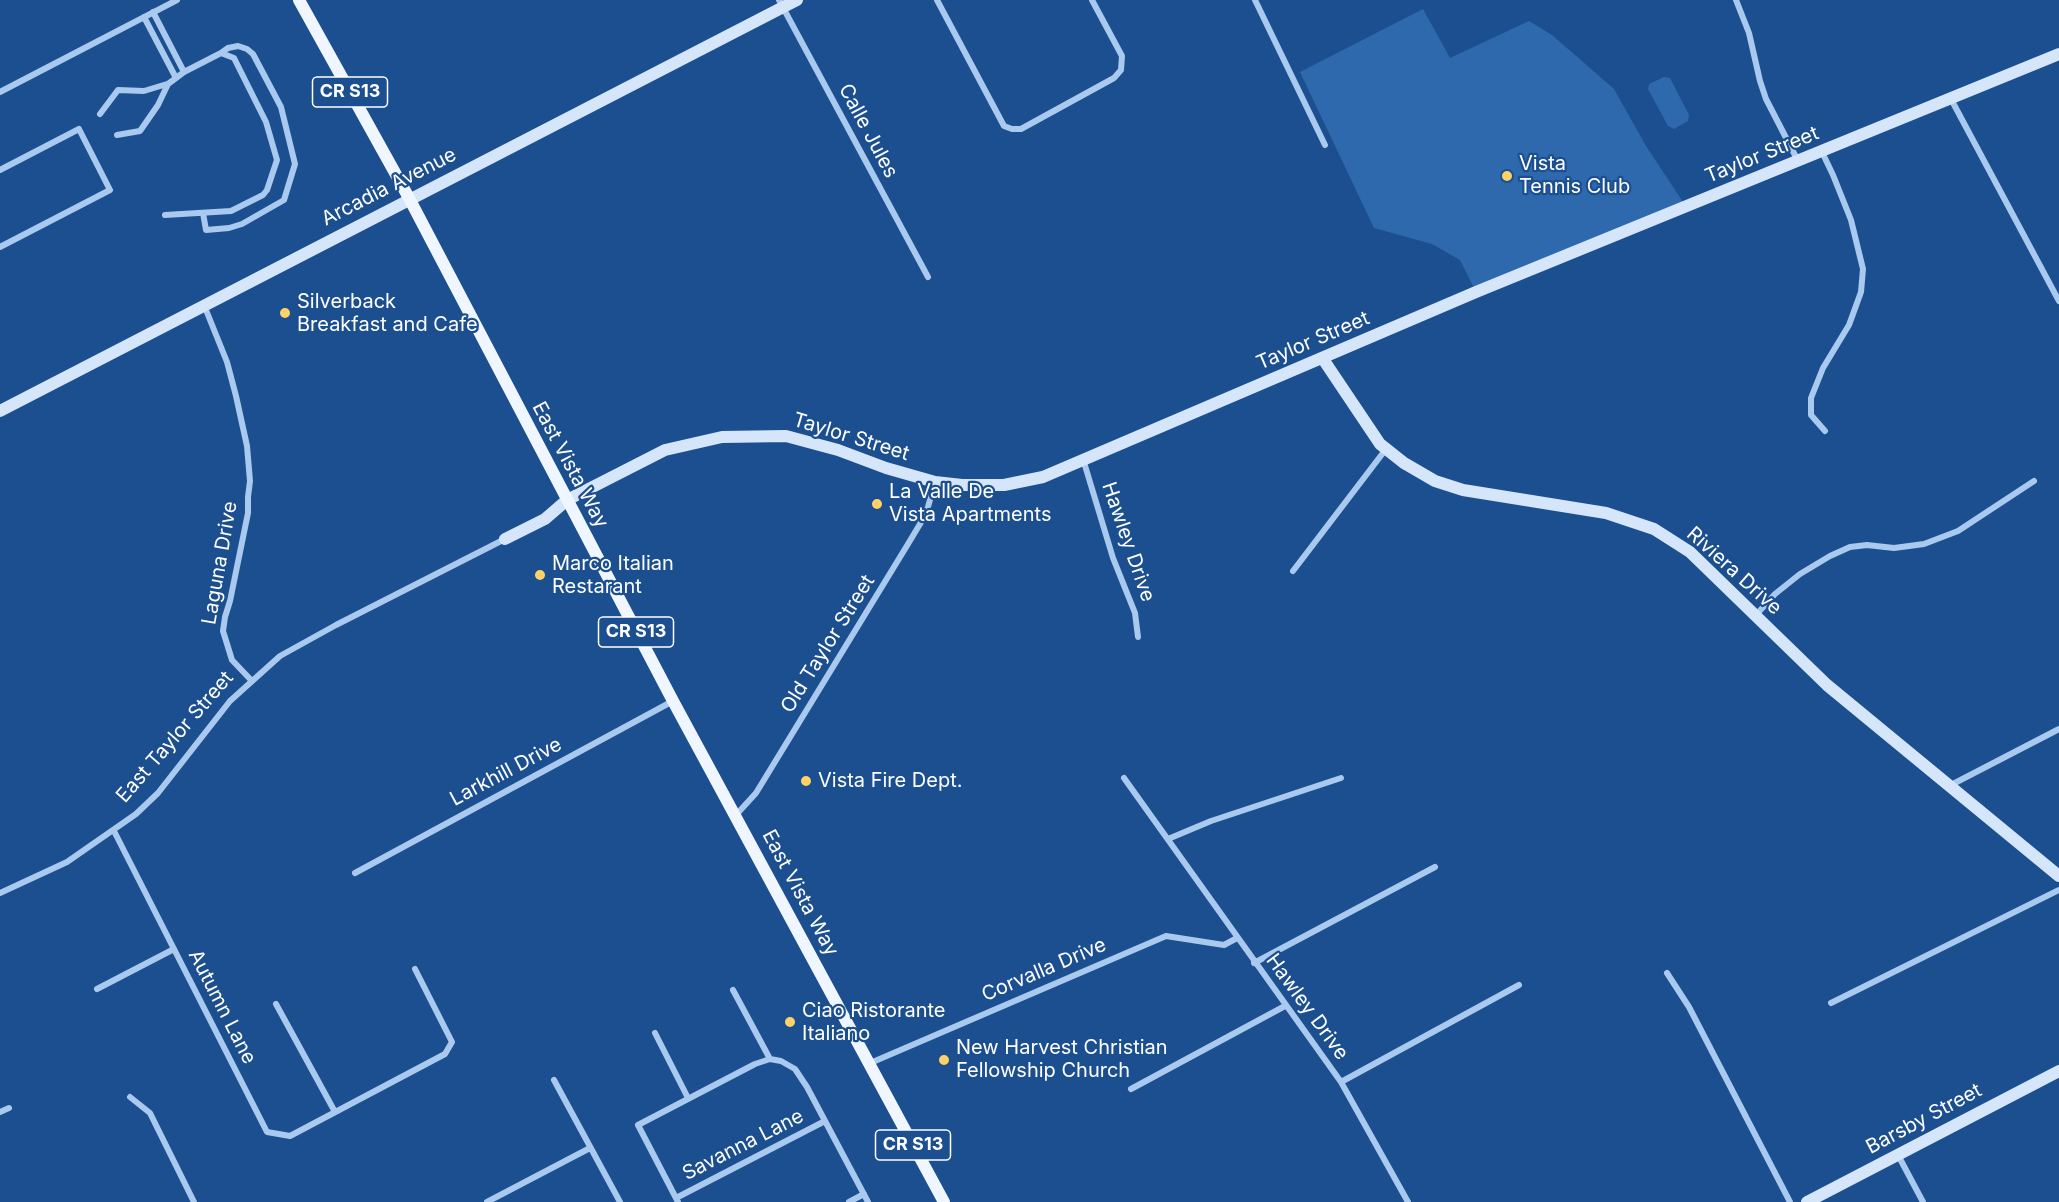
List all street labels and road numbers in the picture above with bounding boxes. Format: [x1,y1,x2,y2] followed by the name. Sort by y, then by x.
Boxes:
[312,77,388,107] road number: CR S13
[833,80,903,182] street label: Calle Jules
[1702,121,1822,189] street label: Taylor Street
[318,143,460,231] street label: Arcadia Avenue
[1253,306,1373,376] street label: Taylor Street
[527,398,613,532] street label: East Vista Way
[790,408,912,466] street label: Taylor Street
[1096,479,1160,605] street label: Hawley Drive
[197,499,243,627] street label: Laguna Drive
[1682,522,1786,620] street label: Riviera Drive
[776,571,880,717] street label: Old Taylor Street
[598,617,674,647] road number: CR S13
[111,666,239,808] street label: East Taylor Street
[446,733,566,811] street label: Larkhill Drive
[757,826,843,960] street label: East Vista Way
[978,933,1110,1007] street label: Corvalla Drive
[183,946,261,1068] street label: Autumn Lane
[1261,949,1353,1065] street label: Hawley Drive
[1862,1078,1986,1160] street label: Barsby Street
[678,1104,808,1186] street label: Savanna Lane
[876,1130,950,1160] road number: CR S13

